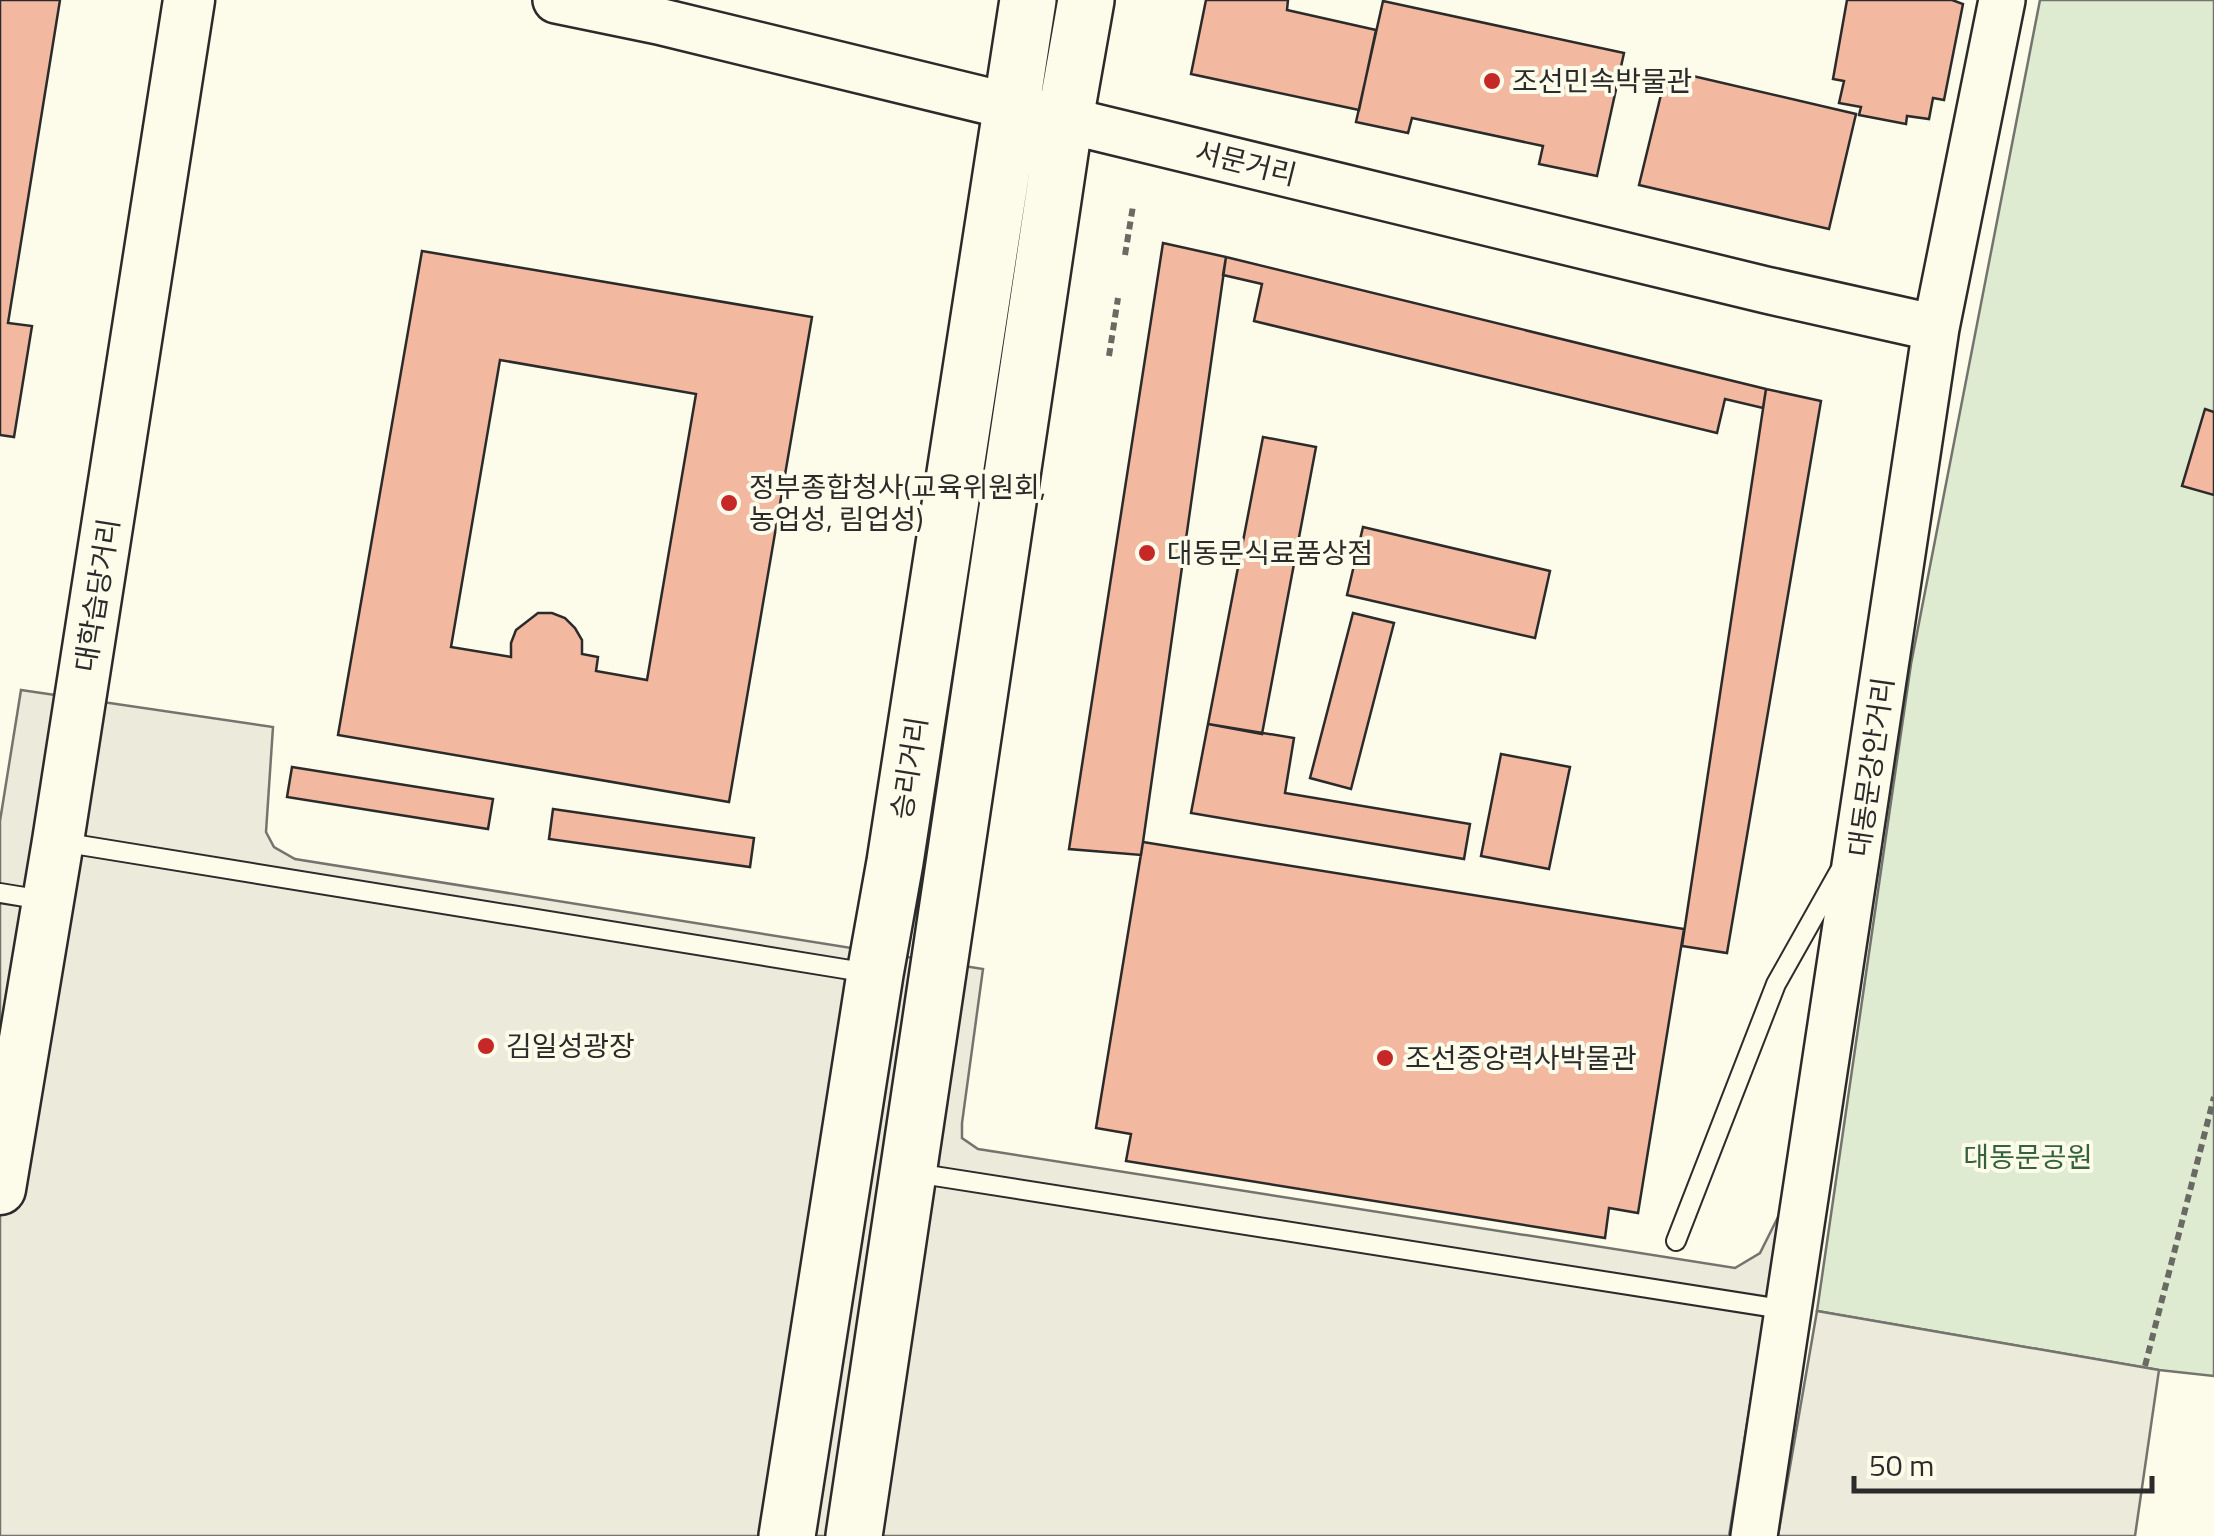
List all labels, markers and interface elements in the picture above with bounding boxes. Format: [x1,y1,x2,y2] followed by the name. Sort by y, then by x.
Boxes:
[1512,59,1692,102] place label: 조선민속박물관
[1481,70,1503,92] marker: 조선민속박물관
[1191,129,1301,196] street label: 서문거리
[749,465,1046,540] place label: 정부종합청사(교육위원회, 농업성, 림업성)
[718,492,740,514] marker: 정부종합청사(교육위원회, 농업성, 림업성)
[63,515,130,675] street label: 대학습당거리
[1167,531,1373,574] place label: 대동문식료품상점
[1136,542,1158,564] marker: 대동문식료품상점
[1837,675,1904,859] street label: 대동문강안거리
[879,714,938,822] street label: 승리거리
[506,1024,635,1067] place label: 김일성광장
[475,1035,497,1057] marker: 김일성광장
[1405,1036,1637,1079] place label: 조선중앙력사박물관
[1374,1047,1396,1069] marker: 조선중앙력사박물관
[1964,1135,2092,1178] park label: 대동문공원
[1854,1431,2152,1493] scale bar
[1869,1442,1934,1488] text: 50 m

